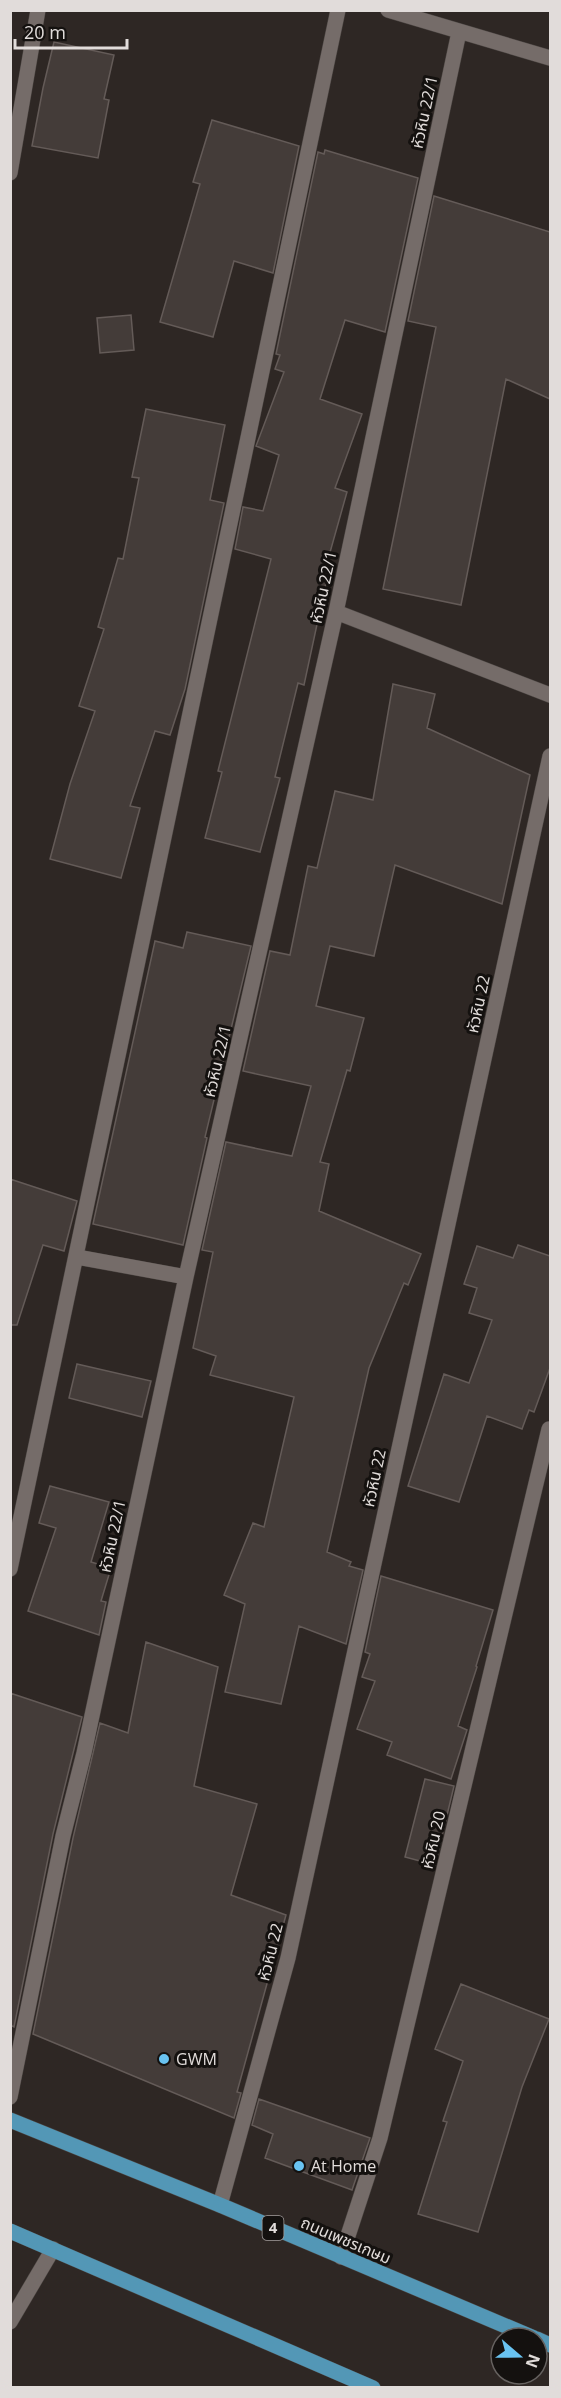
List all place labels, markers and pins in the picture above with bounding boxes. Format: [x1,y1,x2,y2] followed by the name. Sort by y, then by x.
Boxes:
[176,2048,217,2070] place label: GWM
[157,2052,171,2066] marker: GWM
[311,2155,376,2177] place label: At Home
[292,2159,306,2173] marker: At Home

